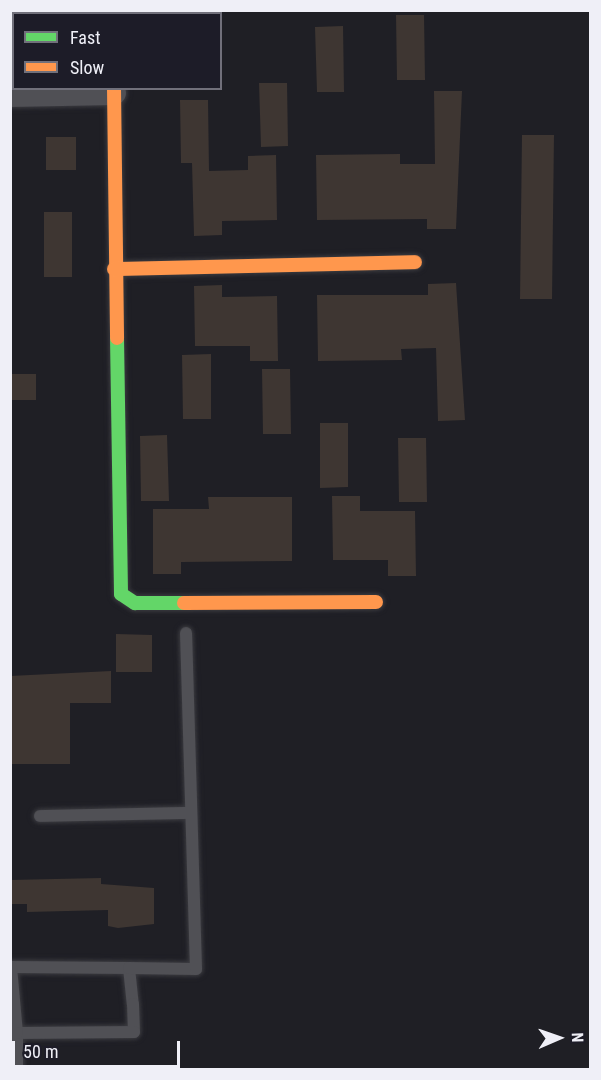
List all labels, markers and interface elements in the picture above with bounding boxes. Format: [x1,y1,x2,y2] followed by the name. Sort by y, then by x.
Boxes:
[12,12,222,90] legend
[70,27,101,48] text: Fast
[70,57,104,78] text: Slow
[529,1008,589,1068] north arrow
[15,1029,183,1067] scale bar
[568,1032,587,1043] text: N
[23,1041,58,1062] text: 50 m

